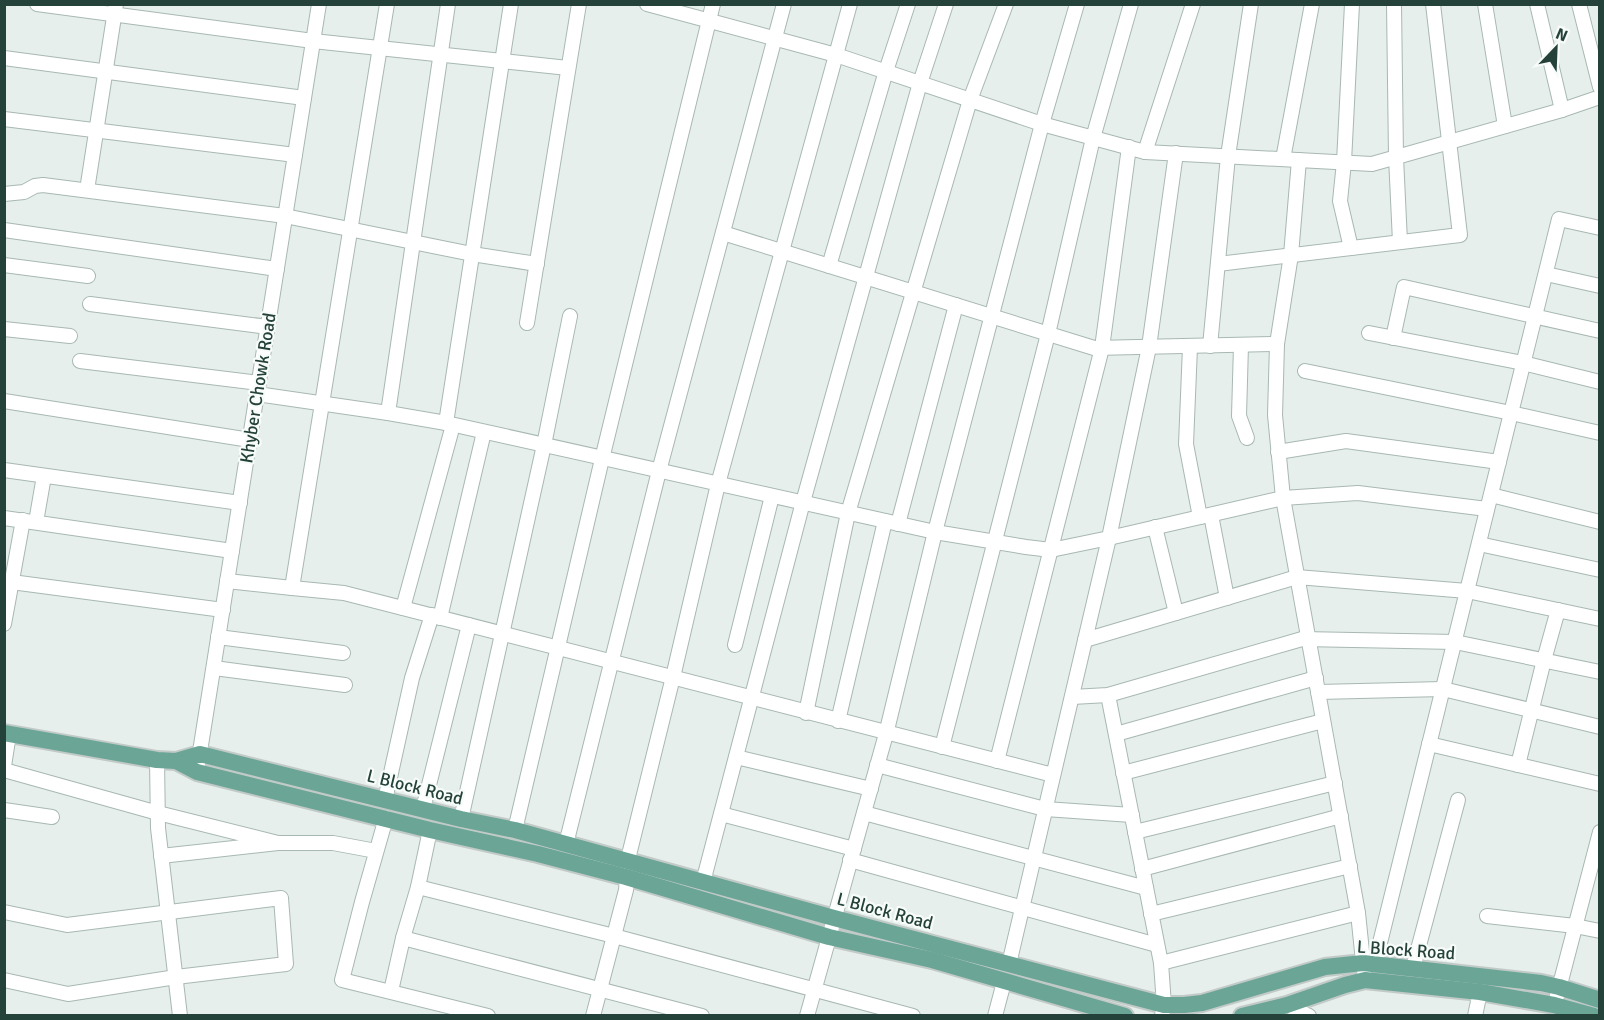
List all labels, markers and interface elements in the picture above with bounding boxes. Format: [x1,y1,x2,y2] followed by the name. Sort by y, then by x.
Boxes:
[1526,18,1586,78] north arrow
[1552,24,1571,46] text: N
[235,311,281,465] street label: Khyber Chowk Road
[365,764,465,810] street label: L Block Road
[835,888,935,934] street label: L Block Road
[1356,936,1456,964] street label: L Block Road

